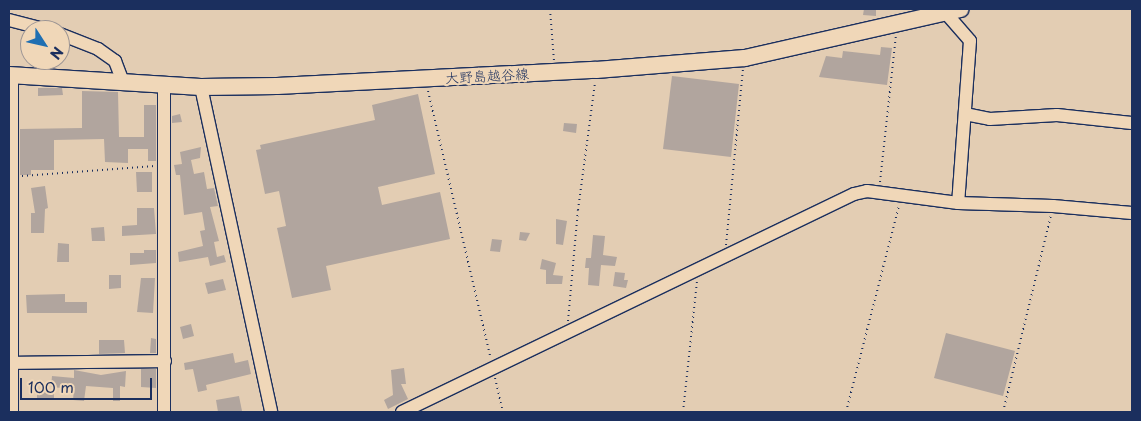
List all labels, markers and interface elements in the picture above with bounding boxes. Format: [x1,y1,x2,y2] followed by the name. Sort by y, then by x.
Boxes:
[20,20,70,70] north arrow
[45,43,69,64] text: N
[445,65,529,87] street label: 大野島越谷線
[22,368,155,400] scale bar
[28,375,74,398] text: 100 m

